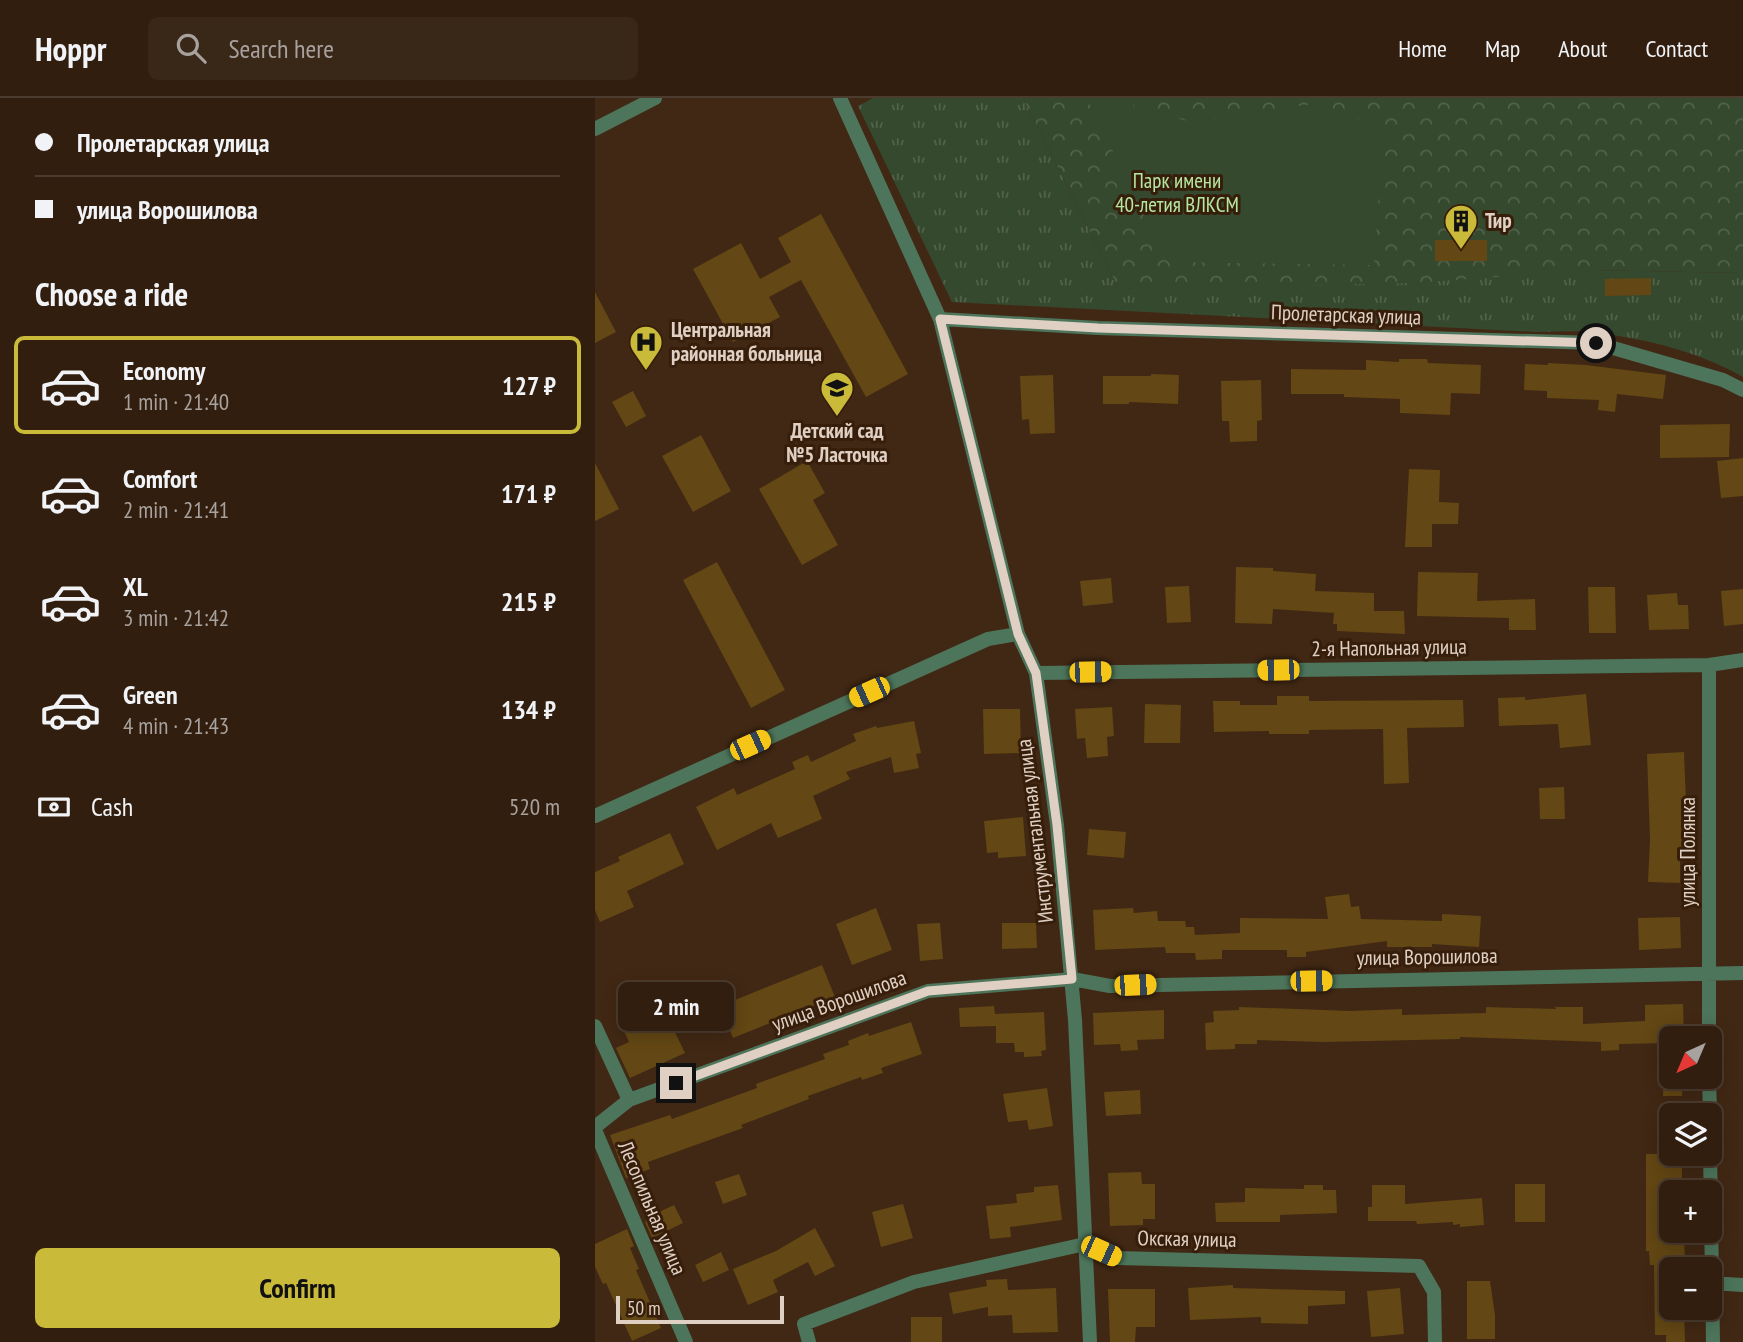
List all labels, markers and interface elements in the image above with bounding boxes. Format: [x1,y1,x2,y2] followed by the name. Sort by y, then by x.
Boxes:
[148,17,638,80] search box
[35,27,106,70] text: Hoppr
[172,29,210,67] icon: search
[228,32,334,65] text: Search here
[1398,33,1447,64] text: Home
[1485,33,1520,64] text: Map
[1558,33,1607,64] text: About
[1645,33,1708,64] text: Contact
[77,126,269,159] text: Пролетарская улица
[1115,167,1239,218] park label: Парк имени 40-летия ВЛКСМ
[77,193,258,226] text: улица Ворошилова
[1442,202,1480,251] building icon: Тир
[1485,207,1512,234] place label: Тир
[35,273,188,315] text: Choose a ride
[1270,298,1422,331] street label: Пролетарская улица
[671,316,822,367] place label: Центральная районная больница
[627,323,665,372] hospital icon: Центральная районная больница
[1580,327,1612,359] route start
[39,354,102,417] icon: car
[123,354,205,387] text: Economy
[502,369,556,402] text: 127 ₽
[818,369,856,418] school or university icon: Детский сад №5 Ласточка
[123,387,229,416] text: 1 min · 21:40
[786,417,888,468] place label: Детский сад №5 Ласточка
[39,462,102,525] icon: car
[123,462,197,495] text: Comfort
[501,477,556,510] text: 171 ₽
[123,495,229,524] text: 2 min · 21:41
[39,570,102,633] icon: car
[123,570,148,603] text: XL
[501,585,556,618] text: 215 ₽
[123,603,229,632] text: 3 min · 21:42
[1311,633,1467,662] street label: 2-я Напольная улица
[1257,659,1300,681] car
[1069,661,1112,683] car
[846,674,893,710] car
[39,678,102,741] icon: car
[123,678,178,711] text: Green
[501,693,556,726] text: 134 ₽
[123,711,229,740] text: 4 min · 21:43
[727,727,774,763] car
[1010,738,1059,924] street label: Инструментальная улица
[35,788,73,826] icon: cash
[91,790,133,823] text: Cash
[509,792,560,821] text: 520 m
[1674,797,1701,907] street label: улица Полянка
[1356,942,1498,971] street label: улица Ворошилова
[768,964,910,1037] street label: улица Ворошилова
[1290,970,1333,992] car
[1114,974,1157,996] car
[618,982,734,1030] callout: 2 min
[653,992,699,1021] text: 2 min
[1659,1026,1722,1088] north arrow
[1659,1026,1722,1320] map controls
[660,1067,692,1099] route end
[1659,1103,1722,1166] button: layers
[612,1136,693,1279] street label: Лесопильная улица
[1659,1180,1722,1243] button: +
[1137,1224,1237,1253] street label: Окская улица
[1078,1233,1125,1269] car
[35,1248,560,1328] button: Confirm
[1659,1257,1722,1320] button: −
[616,1293,784,1325] scale bar
[627,1296,661,1320] text: 50 m

